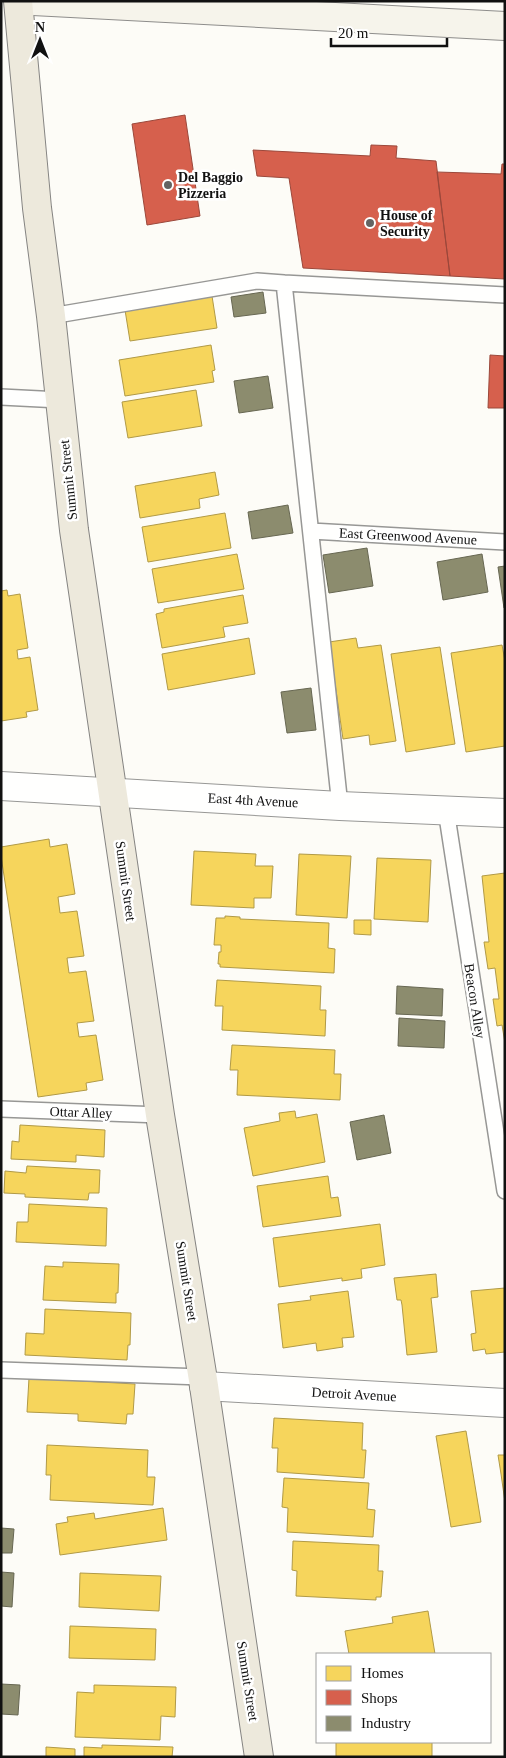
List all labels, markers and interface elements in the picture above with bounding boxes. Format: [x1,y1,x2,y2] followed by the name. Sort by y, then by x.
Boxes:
[15,15,65,65] north arrow
[331,15,447,47] scale bar
[35,20,45,35] text: N
[338,25,369,41] text: 20 m
[178,170,243,201] place label: Del Baggio Pizzeria
[162,179,174,191] marker: Del Baggio Pizzeria
[380,208,433,239] place label: House of Security
[364,217,376,229] marker: House of Security
[57,439,80,521] street label: Summit Street
[339,525,477,548] street label: East Greenwood Avenue
[207,791,299,810] street label: East 4th Avenue
[112,840,139,922] street label: Summit Street
[461,962,488,1040] street label: Beacon Alley
[49,1104,113,1121] street label: Ottar Alley
[173,1240,200,1322] street label: Summit Street
[311,1385,397,1404] street label: Detroit Avenue
[234,1640,261,1722] street label: Summit Street
[316,1653,491,1743] legend
[361,1665,404,1681] text: Homes
[361,1690,398,1706] text: Shops
[361,1715,411,1731] text: Industry

